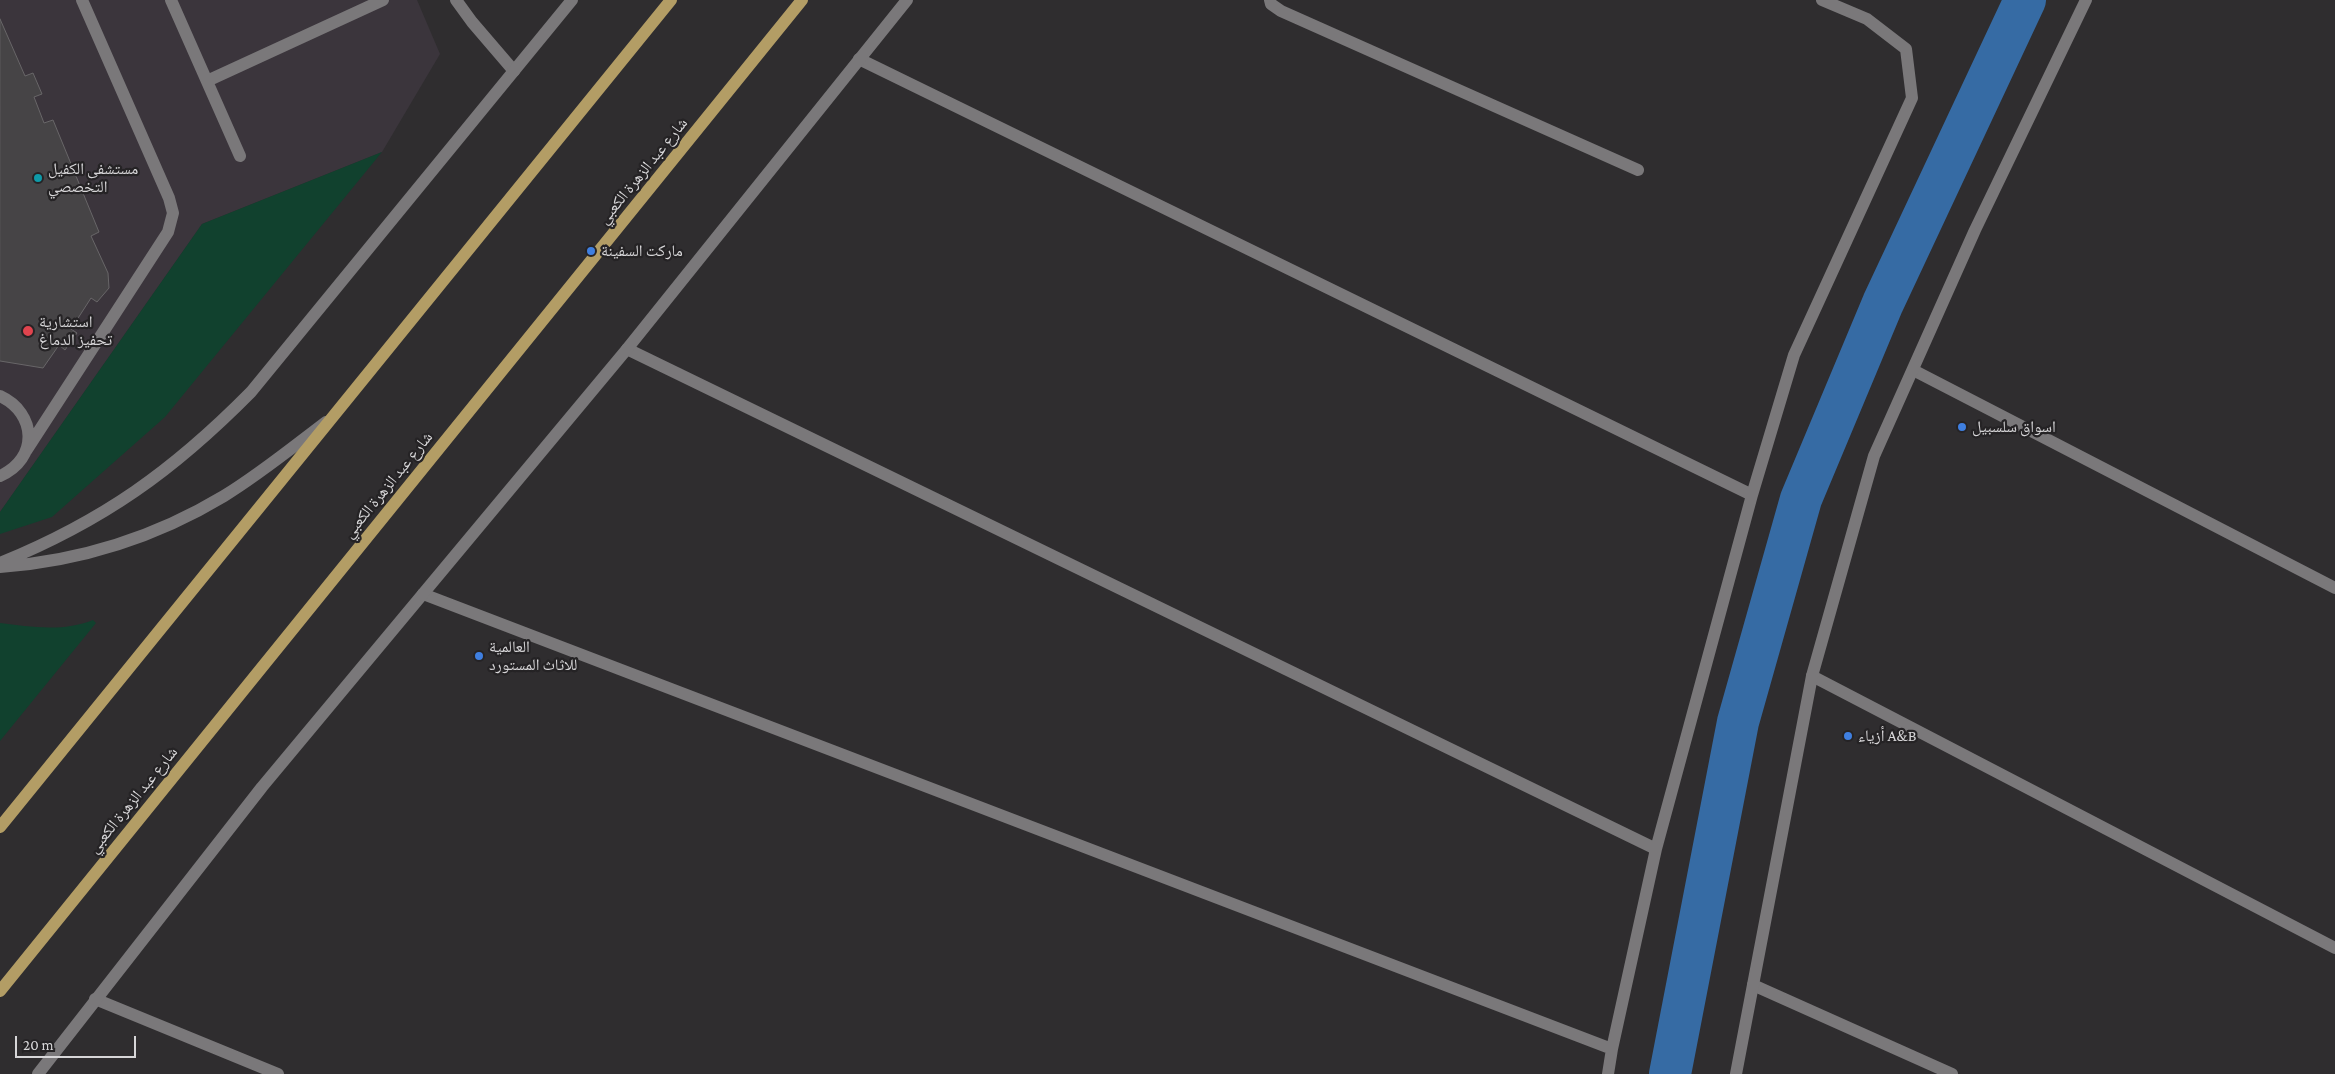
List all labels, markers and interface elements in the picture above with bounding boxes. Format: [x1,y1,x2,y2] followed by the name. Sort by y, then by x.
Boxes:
[594,114,692,228] street label: شارع عبد الزهرة الكعبي
[48,159,138,197] place label: مستشفى الكفيل التخصصي
[32,172,44,184] marker: مستشفى الكفيل التخصصي
[601,241,683,261] place label: ماركت السفينة
[585,245,597,257] marker: ماركت السفينة
[39,312,112,350] place label: استشارية تحفيز الدماغ
[21,324,35,338] marker: استشارية تحفيز الدماغ
[1972,417,2056,437] place label: اسواق سلسبيل
[1956,421,1968,433] marker: اسواق سلسبيل
[339,428,437,542] street label: شارع عبد الزهرة الكعبي
[489,637,578,675] place label: العالمية للاثاث المستورد
[473,650,485,662] marker: العالمية للاثاث المستورد
[1858,726,1916,746] place label: أزياء A&B
[1842,730,1854,742] marker: أزياء A&B
[84,743,182,857] street label: شارع عبد الزهرة الكعبي
[18,1026,139,1058] scale bar
[23,1037,54,1053] text: 20 m

